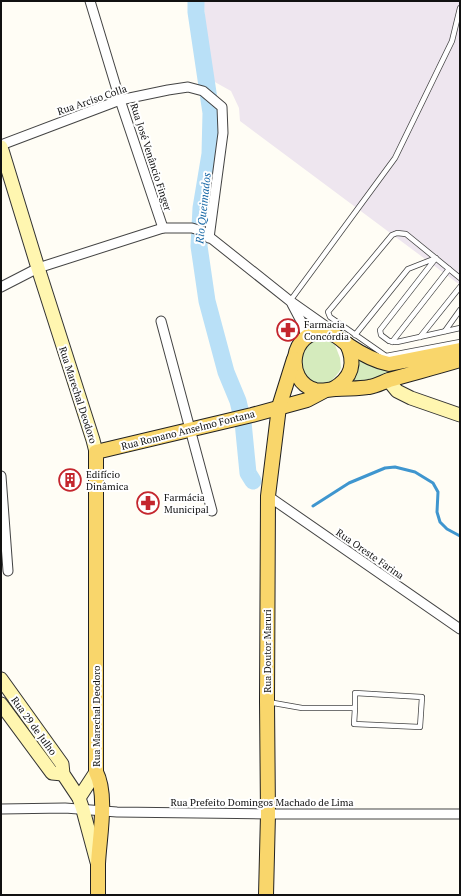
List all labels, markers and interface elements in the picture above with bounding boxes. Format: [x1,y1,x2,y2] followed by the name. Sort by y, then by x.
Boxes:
[55,82,129,118] street label: Rua Arciso Colla
[128,102,175,212] street label: Rua José Venâncio Finger
[192,171,214,245] water label: Rio Queimados
[275,317,301,343] pharmacy icon: Farmacia Concórdia
[304,318,349,343] place label: Farmacia Concórdia
[56,345,100,446] street label: Rua Marechal Deodoro
[120,407,256,453] street label: Rua Romano Anselmo Fontana
[57,467,83,493] building icon: Edifício Dinâmica
[86,468,128,493] place label: Edifício Dinâmica
[135,490,161,516] pharmacy icon: Farmácia Municipal
[164,491,209,516] place label: Farmácia Municipal
[334,526,406,582] street label: Rua Oreste Farina
[261,609,274,693] street label: Rua Doutor Maruri
[90,665,103,767] street label: Rua Marechal Deodoro
[8,694,60,758] street label: Rua 29 de Julho
[170,796,354,809] street label: Rua Prefeito Domingos Machado de Lima

